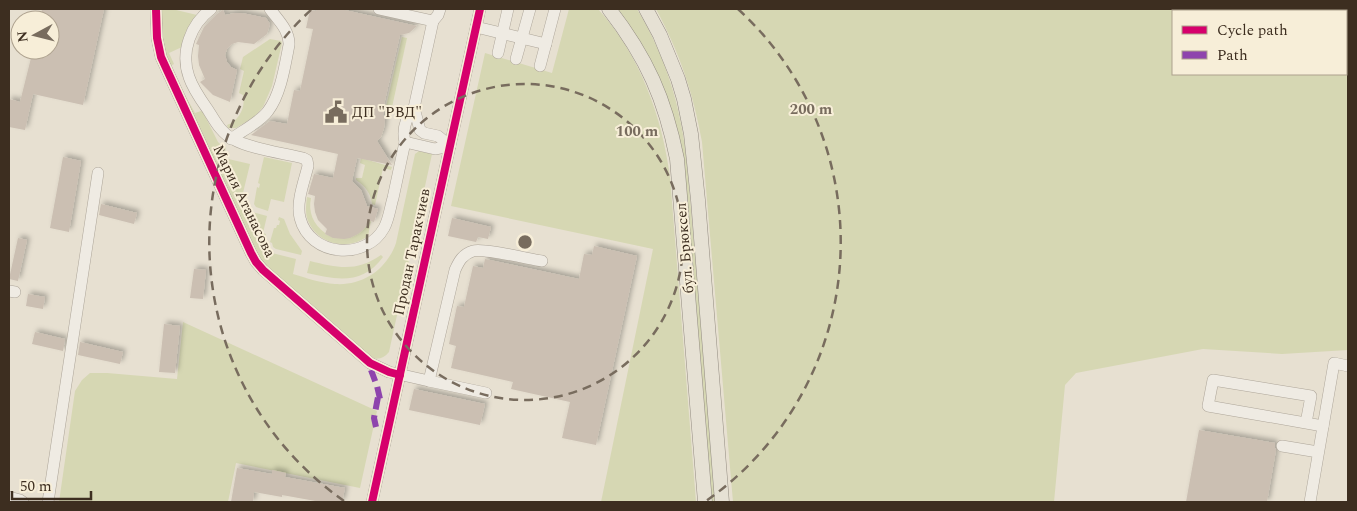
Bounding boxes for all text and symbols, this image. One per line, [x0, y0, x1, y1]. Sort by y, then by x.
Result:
north arrow [10, 10, 60, 60]
legend [1172, 10, 1347, 75]
text: Cycle path [1217, 19, 1288, 42]
text: N [11, 30, 34, 43]
text: Path [1217, 44, 1248, 67]
text: 200 m [790, 98, 833, 121]
public building icon: ДП "РВД" [323, 99, 349, 125]
place label: ДП "РВД" [352, 101, 422, 124]
text: 100 m [616, 120, 659, 143]
street label: Мария Атанасова [207, 141, 282, 262]
street label: Продан Таракчиев [387, 186, 437, 318]
street label: бул. Брюксел [670, 202, 700, 294]
centre of rings [516, 233, 534, 251]
scale bar [12, 468, 91, 500]
text: 50 m [20, 475, 52, 498]

